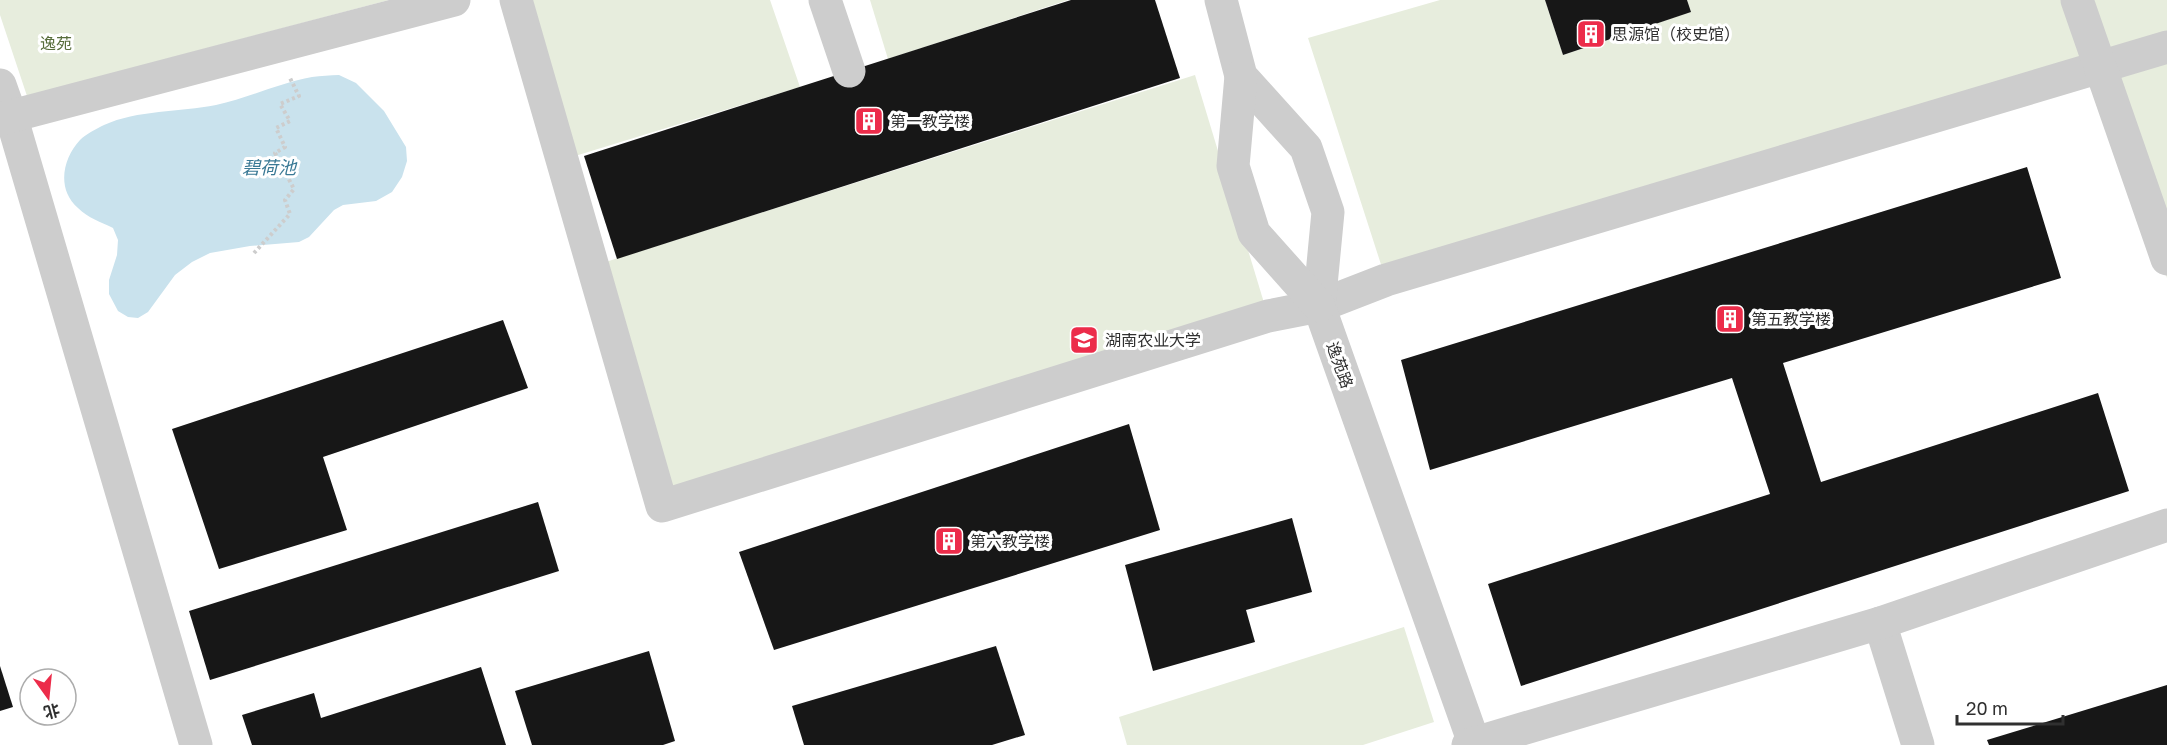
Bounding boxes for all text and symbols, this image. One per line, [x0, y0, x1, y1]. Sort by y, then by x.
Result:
building icon: 思源馆（校史馆） [1575, 18, 1607, 50]
place label: 思源馆（校史馆） [1612, 24, 1740, 44]
park label: 逸苑 [40, 33, 72, 53]
building icon: 第一教学楼 [853, 105, 885, 137]
place label: 第一教学楼 [890, 111, 970, 131]
water label: 碧荷池 [242, 156, 298, 178]
building icon: 第五教学楼 [1714, 303, 1746, 335]
place label: 第五教学楼 [1751, 309, 1831, 329]
school or university icon: 湖南农业大学 [1068, 324, 1100, 356]
place label: 湖南农业大学 [1105, 330, 1201, 350]
street label: 逸苑路 [1322, 339, 1358, 391]
building icon: 第六教学楼 [933, 525, 965, 557]
place label: 第六教学楼 [970, 531, 1050, 551]
north arrow [18, 667, 78, 727]
scale bar [1957, 688, 2064, 726]
text: 20 m [1966, 697, 2008, 719]
text: 北 [42, 700, 62, 723]

